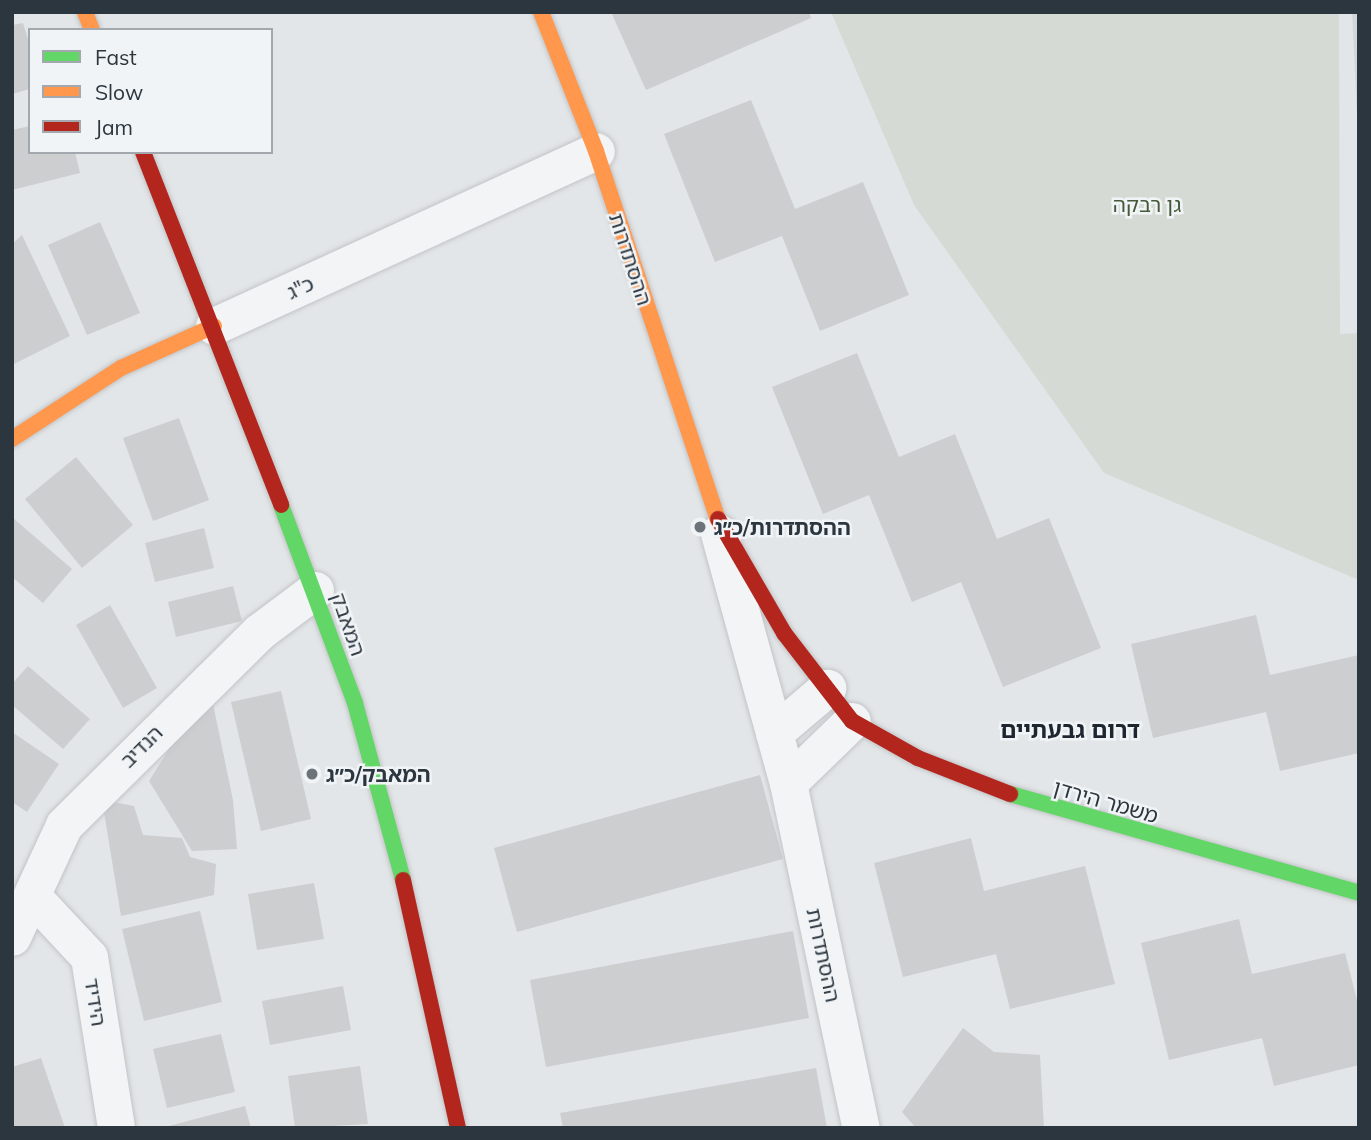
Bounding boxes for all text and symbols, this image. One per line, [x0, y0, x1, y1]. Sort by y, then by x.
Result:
legend [28, 28, 273, 154]
text: Fast [95, 44, 137, 70]
text: Slow [95, 79, 143, 105]
text: Jam [95, 114, 133, 140]
park label: גן רבקה [1113, 191, 1181, 217]
street label: ההסתדרות [604, 210, 658, 308]
street label: כ"ג [282, 270, 318, 304]
place label: ההסתדרות/כ״ג [714, 514, 851, 540]
marker: ההסתדרות/כ״ג [692, 519, 708, 535]
street label: המאבק [326, 589, 372, 659]
district label: דרום גבעתיים [1000, 716, 1140, 744]
street label: הנדיב [115, 720, 167, 772]
place label: המאבק/כ״ג [326, 761, 431, 787]
marker: המאבק/כ״ג [304, 766, 320, 782]
street label: משמר הירדן [1051, 774, 1161, 828]
street label: ההסתדרות [802, 906, 846, 1004]
street label: הידיד [80, 976, 112, 1028]

